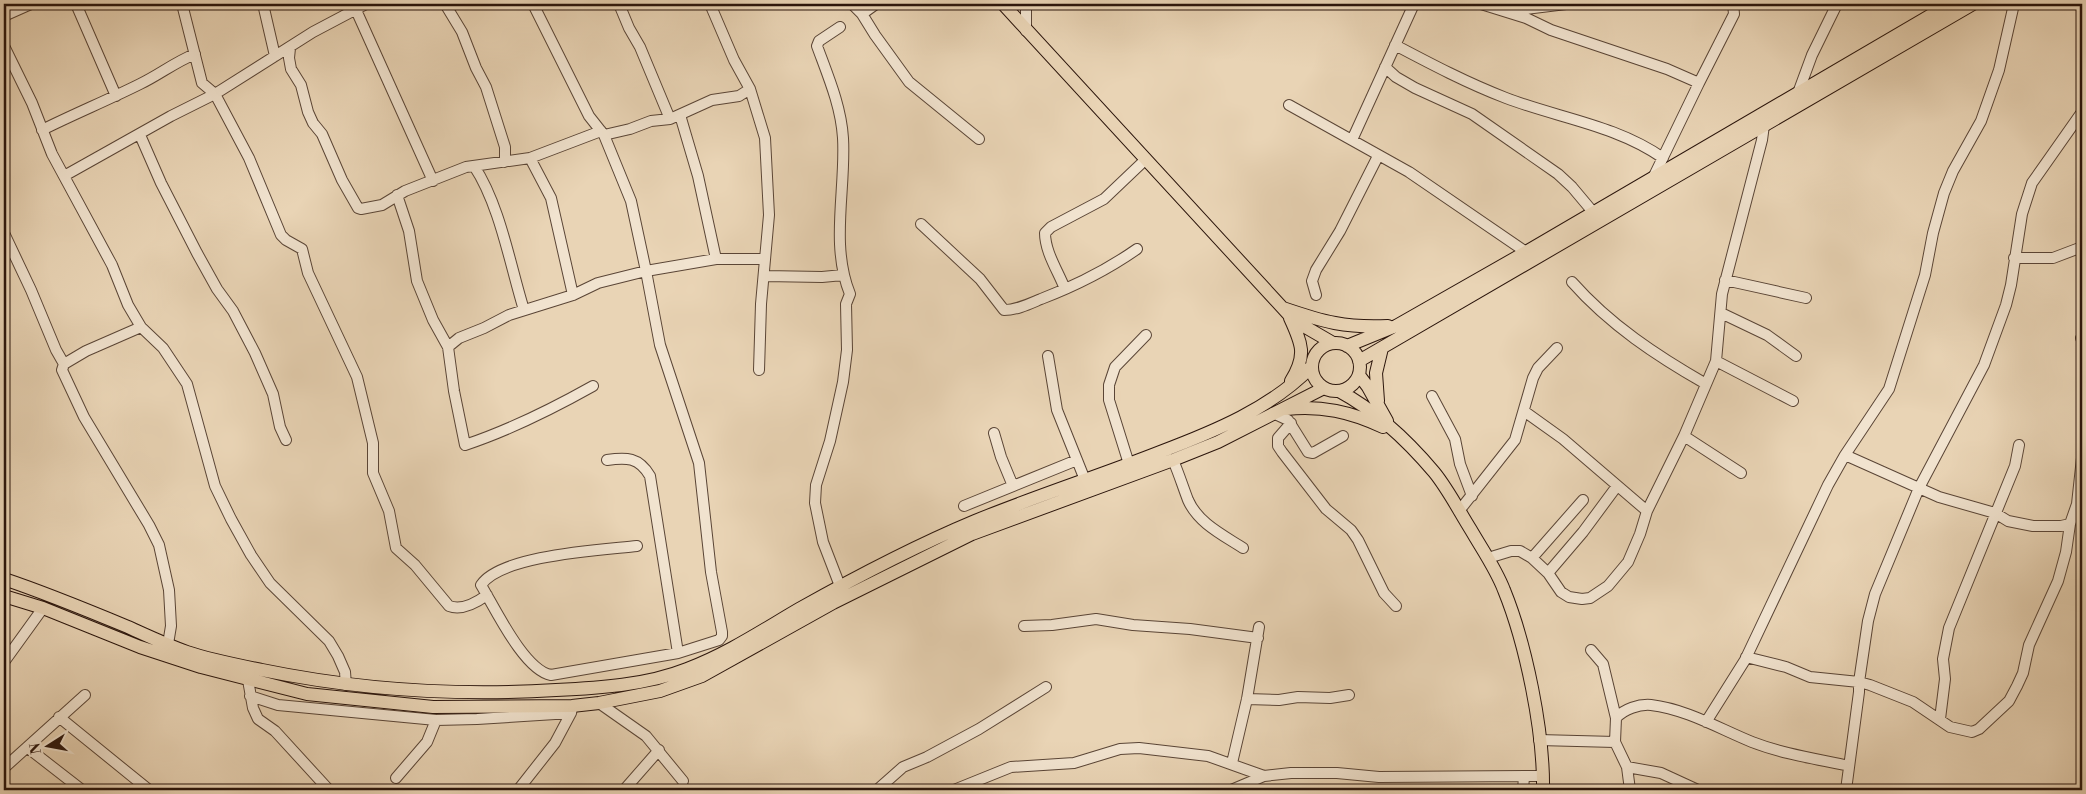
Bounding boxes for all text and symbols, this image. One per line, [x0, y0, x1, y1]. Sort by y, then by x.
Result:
north arrow [22, 722, 72, 772]
text: N [26, 741, 46, 755]

